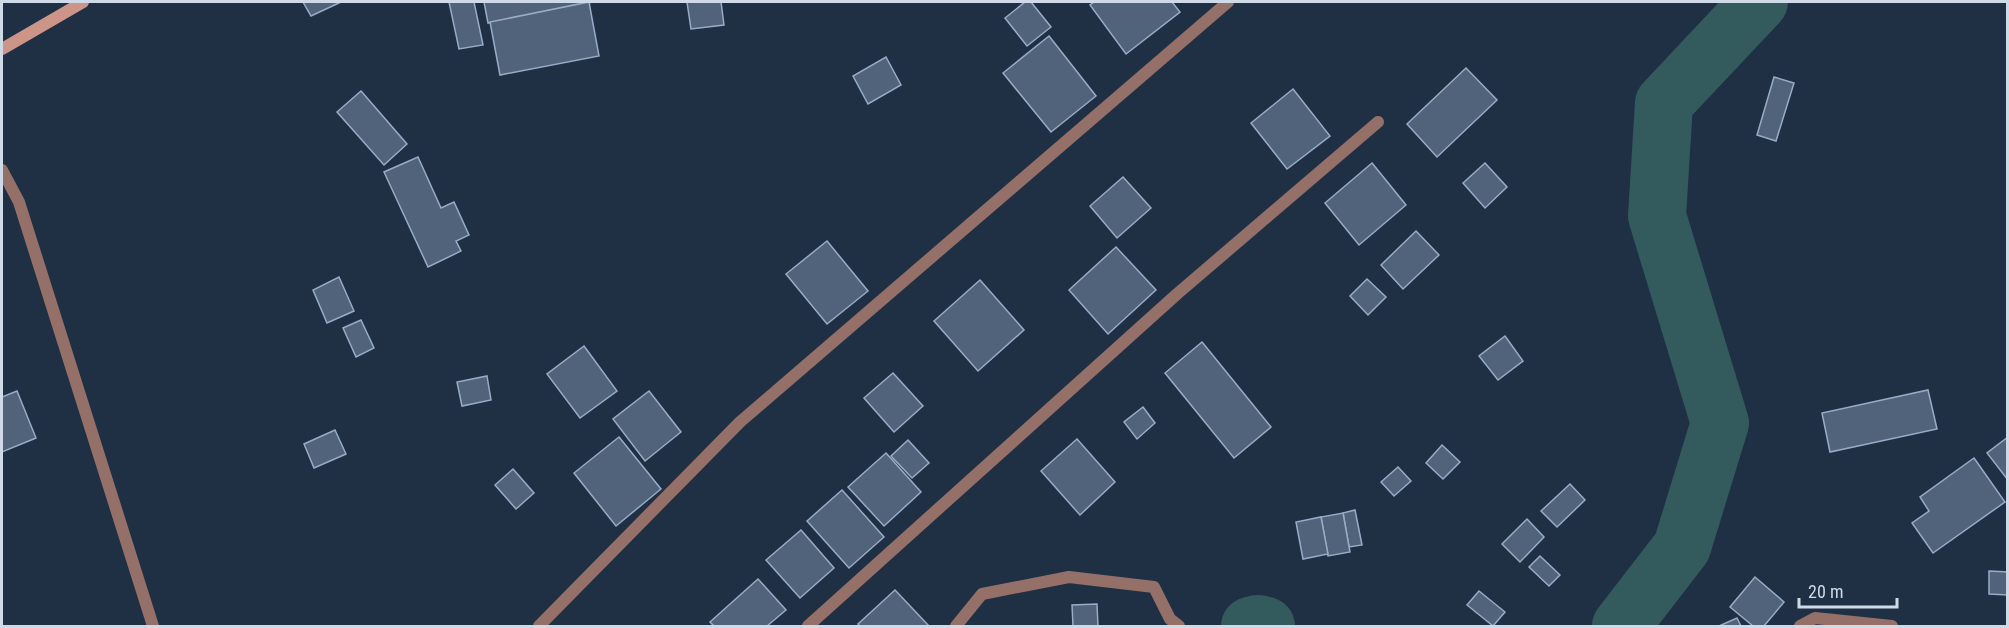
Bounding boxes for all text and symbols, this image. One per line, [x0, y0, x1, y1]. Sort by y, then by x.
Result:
scale bar [1799, 571, 1896, 609]
text: 20 m [1808, 581, 1843, 602]

